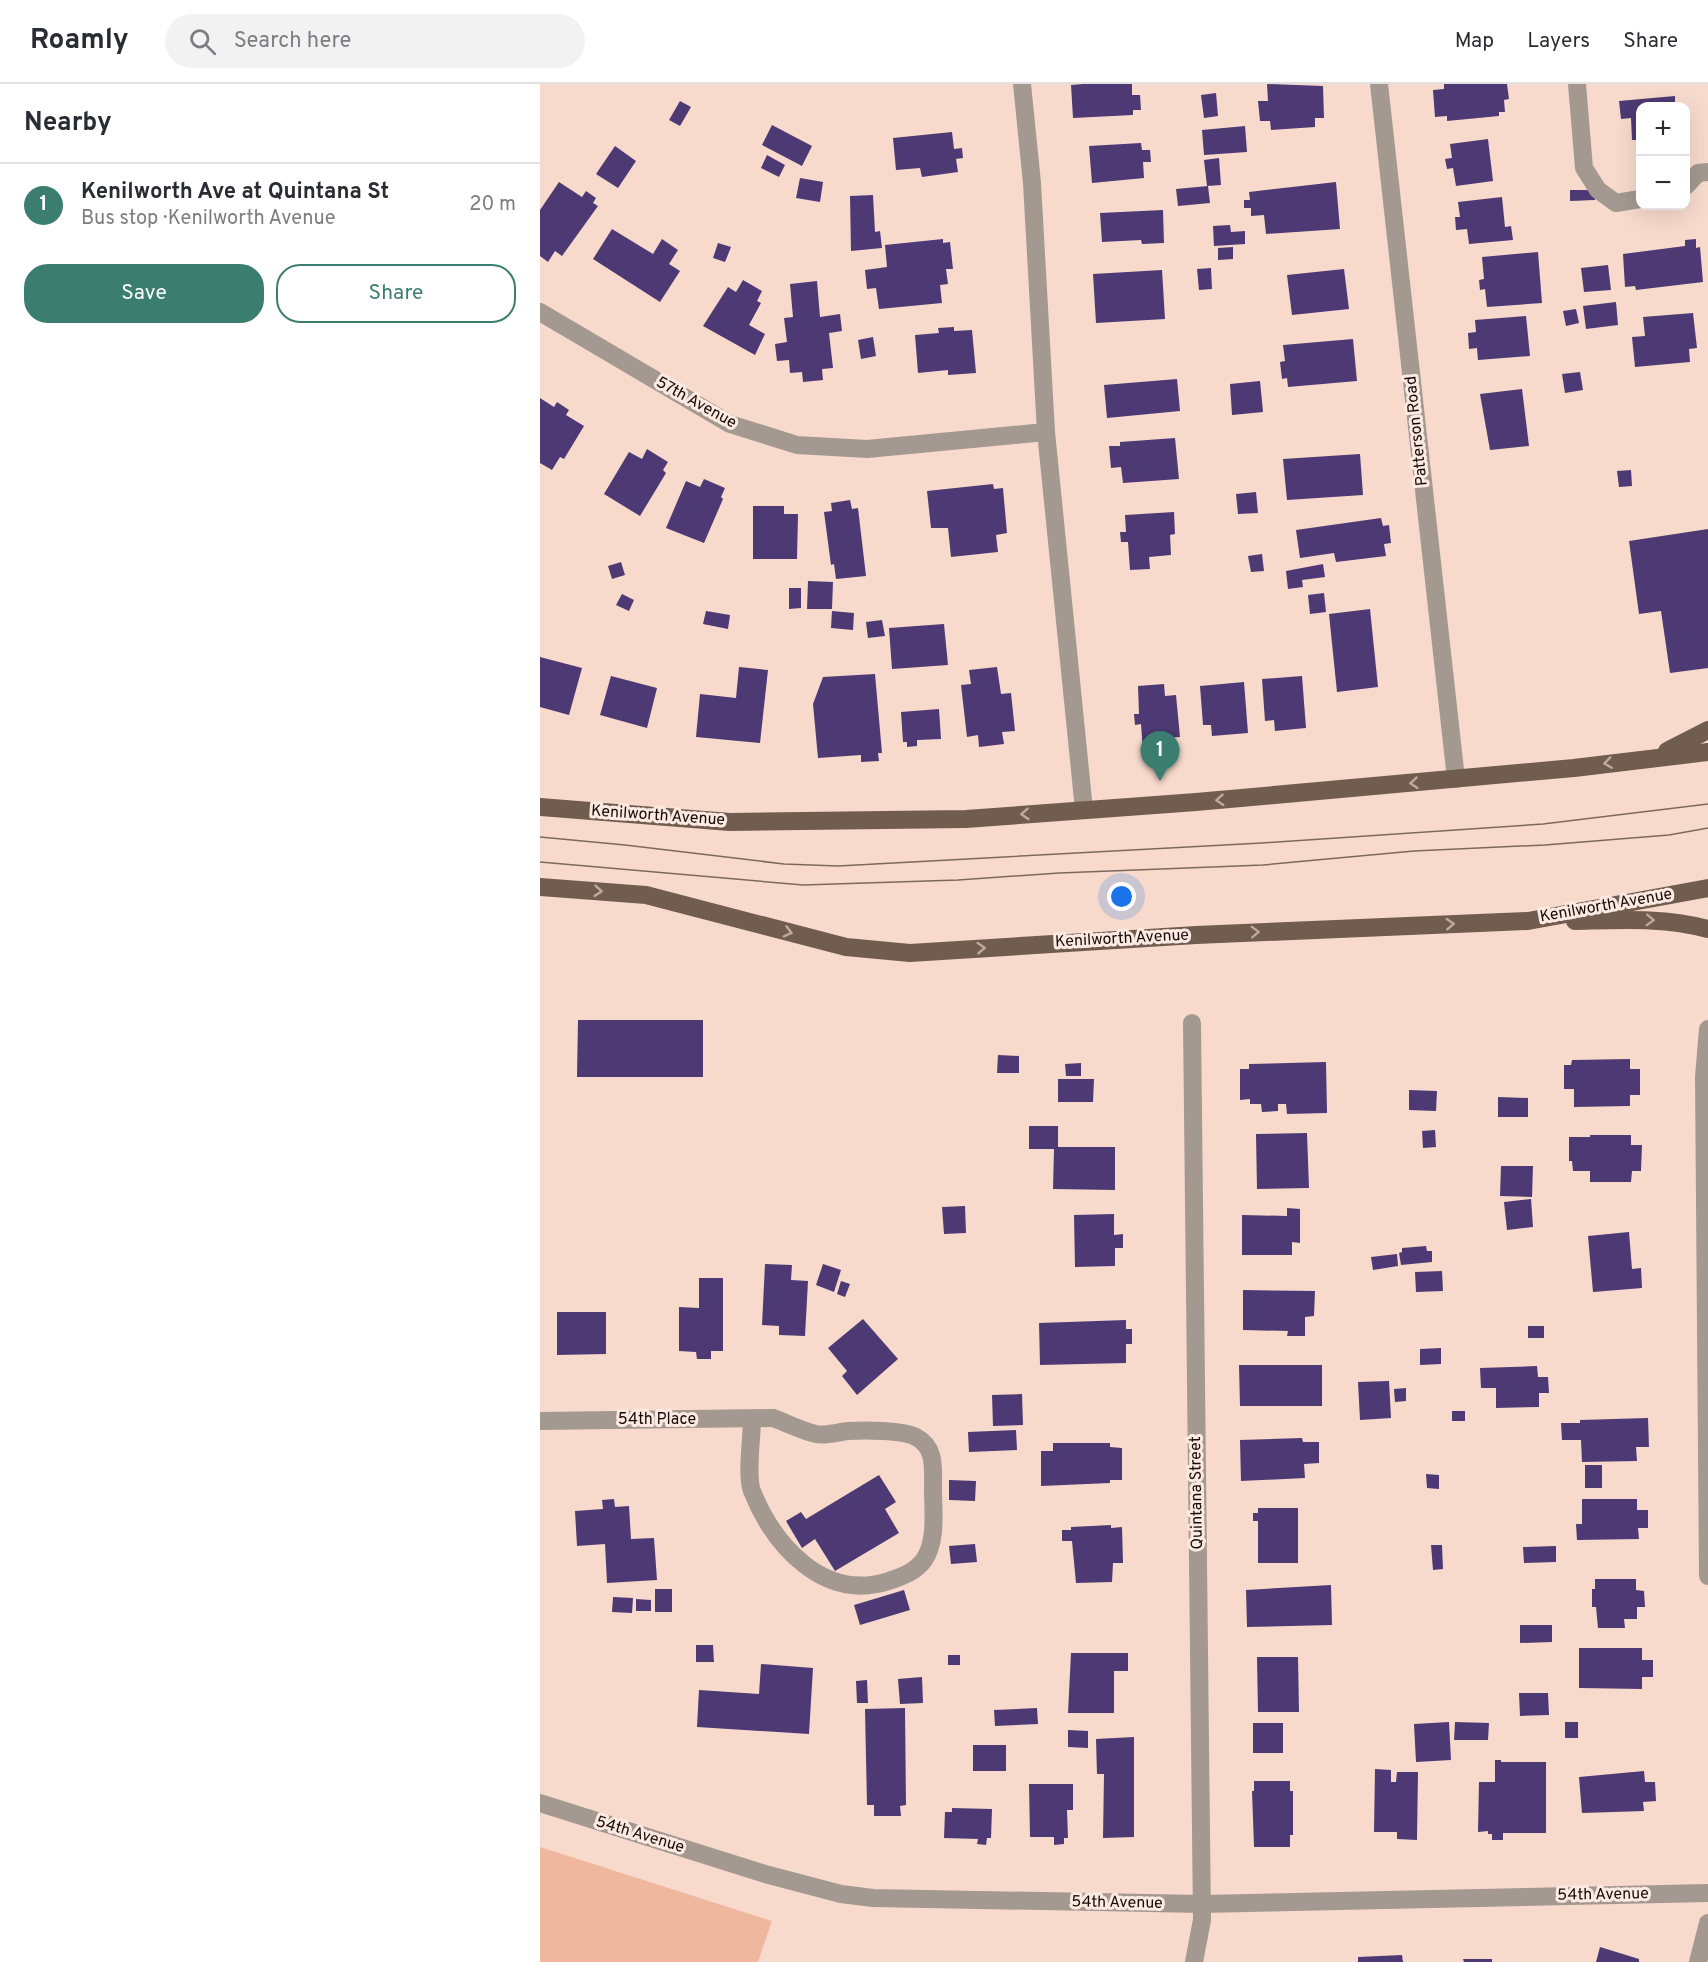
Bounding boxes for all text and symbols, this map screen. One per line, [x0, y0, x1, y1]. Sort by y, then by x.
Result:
search box [165, 14, 585, 68]
text: Roamly [30, 23, 129, 59]
icon: search [186, 25, 219, 58]
text: Search here [234, 28, 351, 55]
text: Map [1455, 28, 1494, 55]
text: Layers [1527, 28, 1590, 55]
text: Share [1623, 28, 1678, 55]
map controls [1636, 102, 1690, 210]
button: + [1636, 102, 1690, 156]
text: Nearby [24, 107, 112, 140]
button: − [1636, 156, 1690, 210]
text: Kenilworth Ave at Quintana St [81, 179, 389, 206]
text: 1 [40, 192, 48, 218]
text: 20 m [469, 192, 516, 218]
text: Bus stop · Kenilworth Avenue [81, 206, 335, 232]
button: Save [24, 264, 264, 323]
button: Share [276, 264, 516, 323]
street label: 57th Avenue [652, 373, 740, 433]
street label: Patterson Road [1401, 375, 1433, 487]
pin: 1 [1140, 732, 1180, 781]
one-way arrow [1604, 756, 1613, 768]
one-way arrow [1410, 776, 1419, 789]
one-way arrow [1215, 793, 1224, 806]
street label: Kenilworth Avenue [590, 801, 726, 831]
one-way arrow [1021, 808, 1030, 821]
your location [1107, 882, 1136, 911]
one-way arrow [594, 884, 603, 897]
street label: Kenilworth Avenue [1538, 885, 1674, 927]
one-way arrow [1645, 914, 1654, 927]
one-way arrow [1445, 918, 1454, 931]
one-way arrow [783, 925, 793, 937]
street label: Kenilworth Avenue [1054, 926, 1190, 952]
one-way arrow [1250, 926, 1259, 939]
one-way arrow [977, 942, 986, 955]
street label: 54th Place [618, 1410, 696, 1430]
street label: Quintana Street [1186, 1436, 1208, 1550]
street label: 54th Avenue [593, 1812, 687, 1858]
street label: 54th Avenue [1557, 1884, 1649, 1906]
street label: 54th Avenue [1071, 1892, 1163, 1914]

